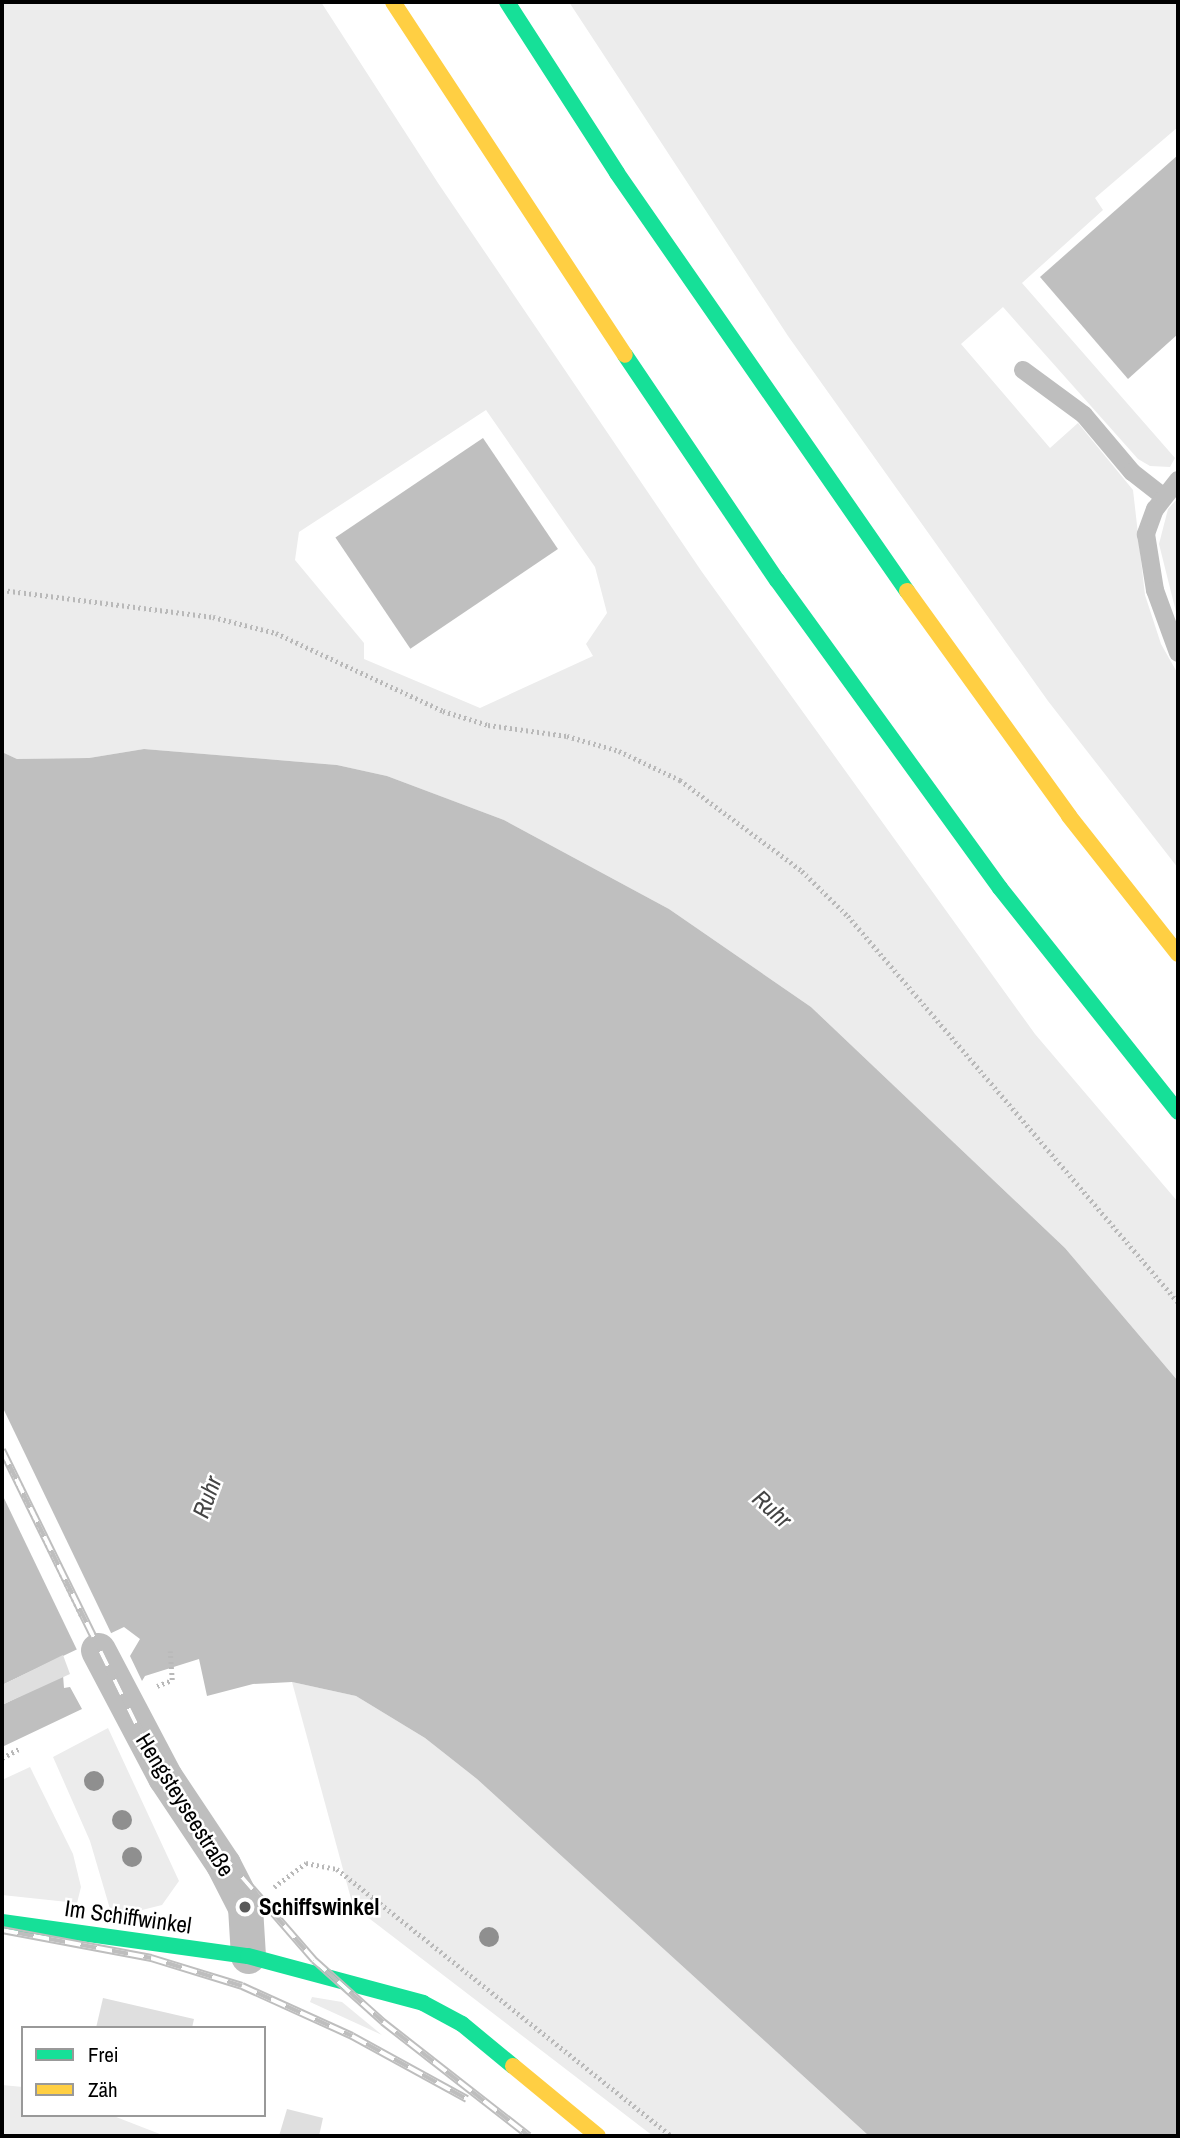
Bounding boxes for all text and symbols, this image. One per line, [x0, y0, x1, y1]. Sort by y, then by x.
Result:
water label: Ruhr [186, 1472, 228, 1522]
water label: Ruhr [747, 1484, 797, 1534]
street label: Hengsteyseestraße [130, 1728, 240, 1882]
place label: Schiffswinkel [259, 1893, 380, 1921]
street label: Im Schiffwinkel [63, 1894, 193, 1940]
marker: Schiffswinkel [237, 1899, 253, 1915]
legend [21, 2026, 266, 2117]
text: Frei [88, 2040, 119, 2069]
text: Zäh [88, 2075, 118, 2104]

